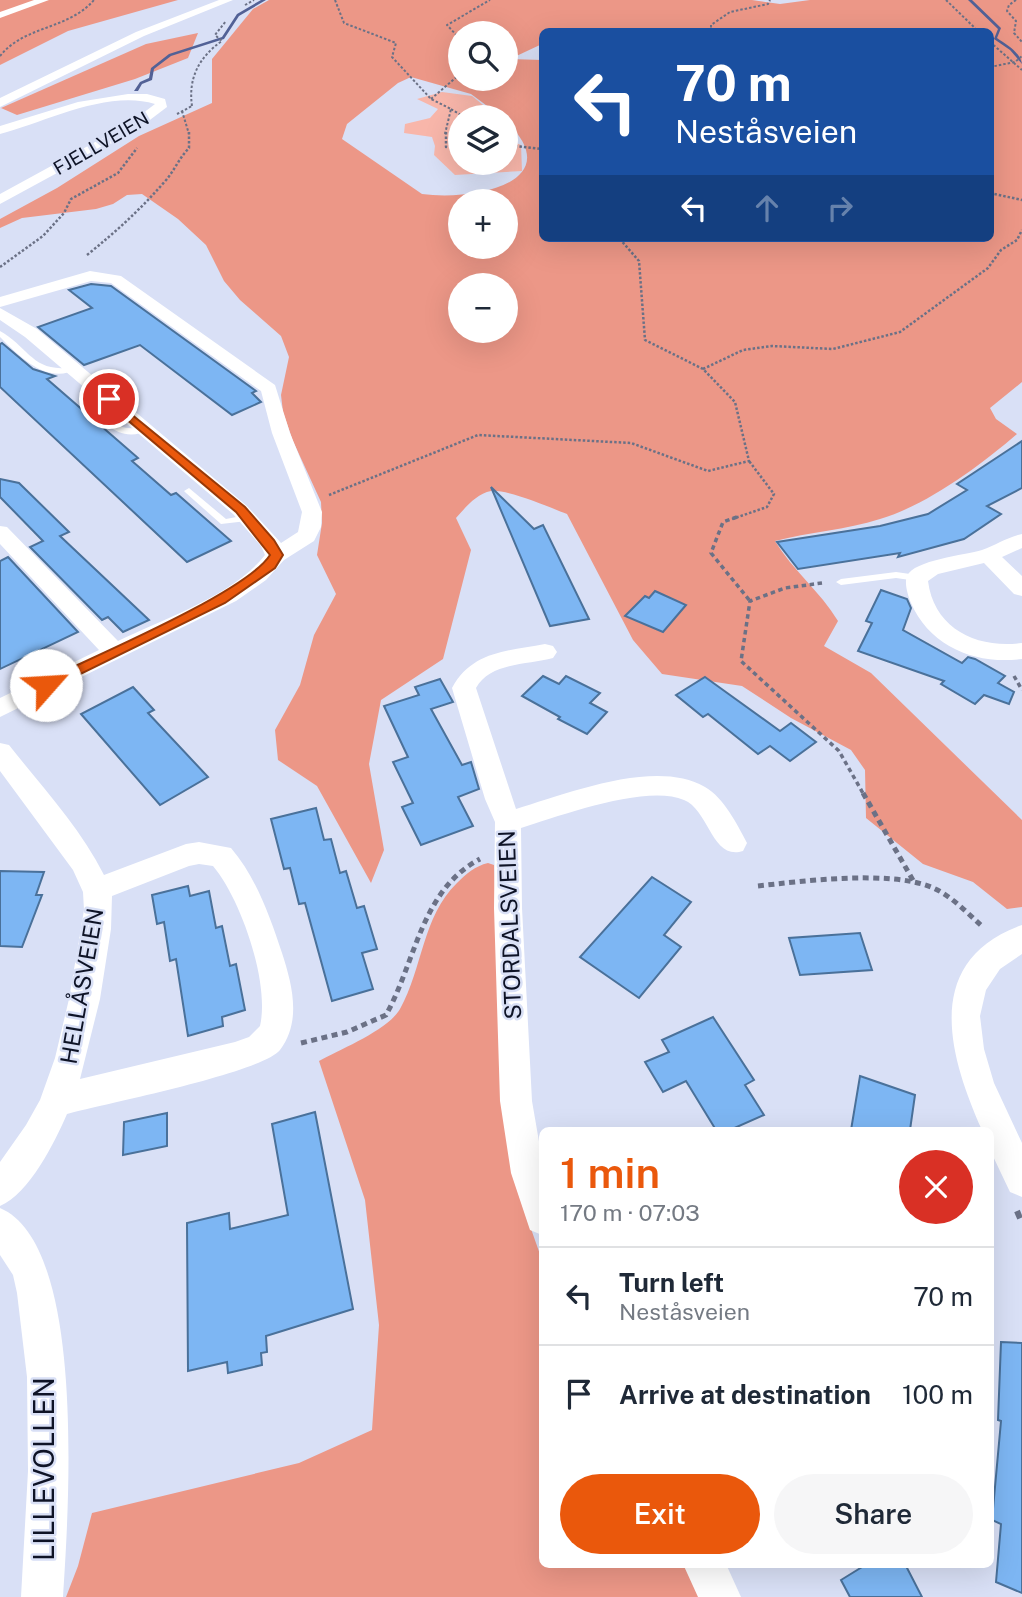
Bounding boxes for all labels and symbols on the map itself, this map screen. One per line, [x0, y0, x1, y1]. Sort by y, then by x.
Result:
street label: FJELLVEIEN [49, 107, 153, 179]
pin [79, 369, 139, 429]
position arrow [9, 648, 83, 722]
street label: STORDALSVEIEN [493, 830, 526, 1020]
street label: HELLÅSVEIEN [54, 906, 109, 1066]
street label: LILLEVOLLEN [27, 1377, 60, 1561]

